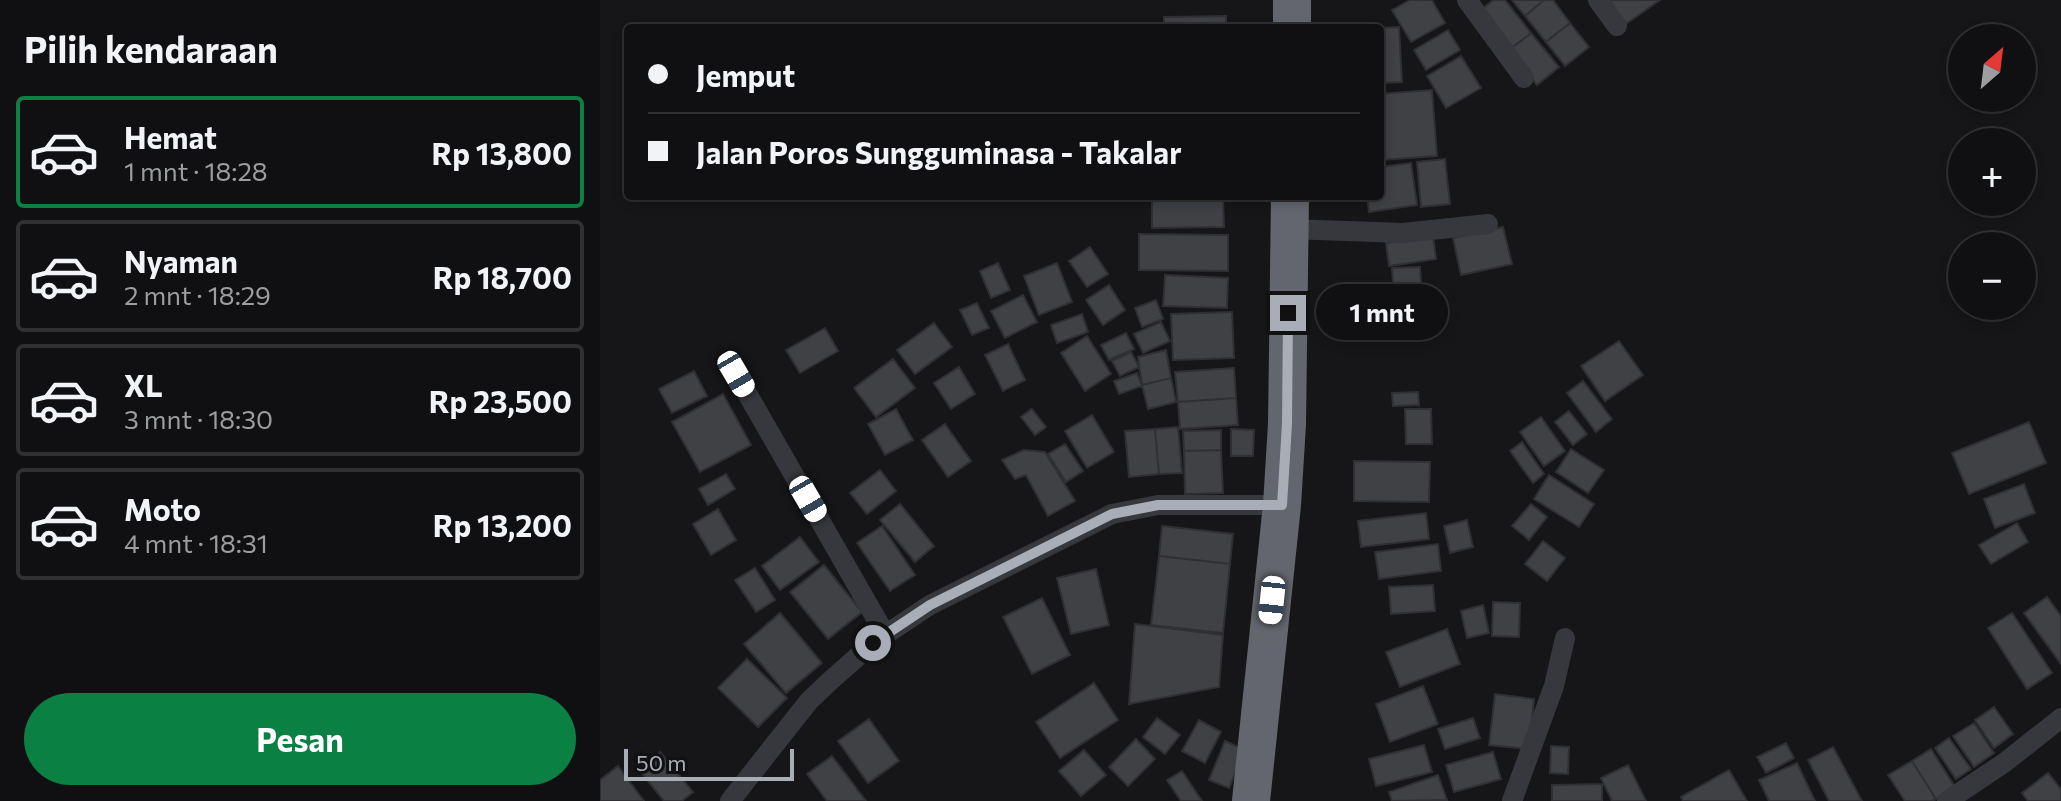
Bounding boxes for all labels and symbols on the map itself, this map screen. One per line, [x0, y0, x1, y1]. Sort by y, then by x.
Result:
north arrow [1948, 24, 2036, 112]
callout: 1 mnt [1316, 285, 1448, 341]
route end [1270, 295, 1306, 331]
car [714, 347, 758, 401]
car [786, 472, 830, 526]
car [1258, 575, 1286, 625]
route start [855, 625, 891, 661]
scale bar [624, 745, 794, 781]

